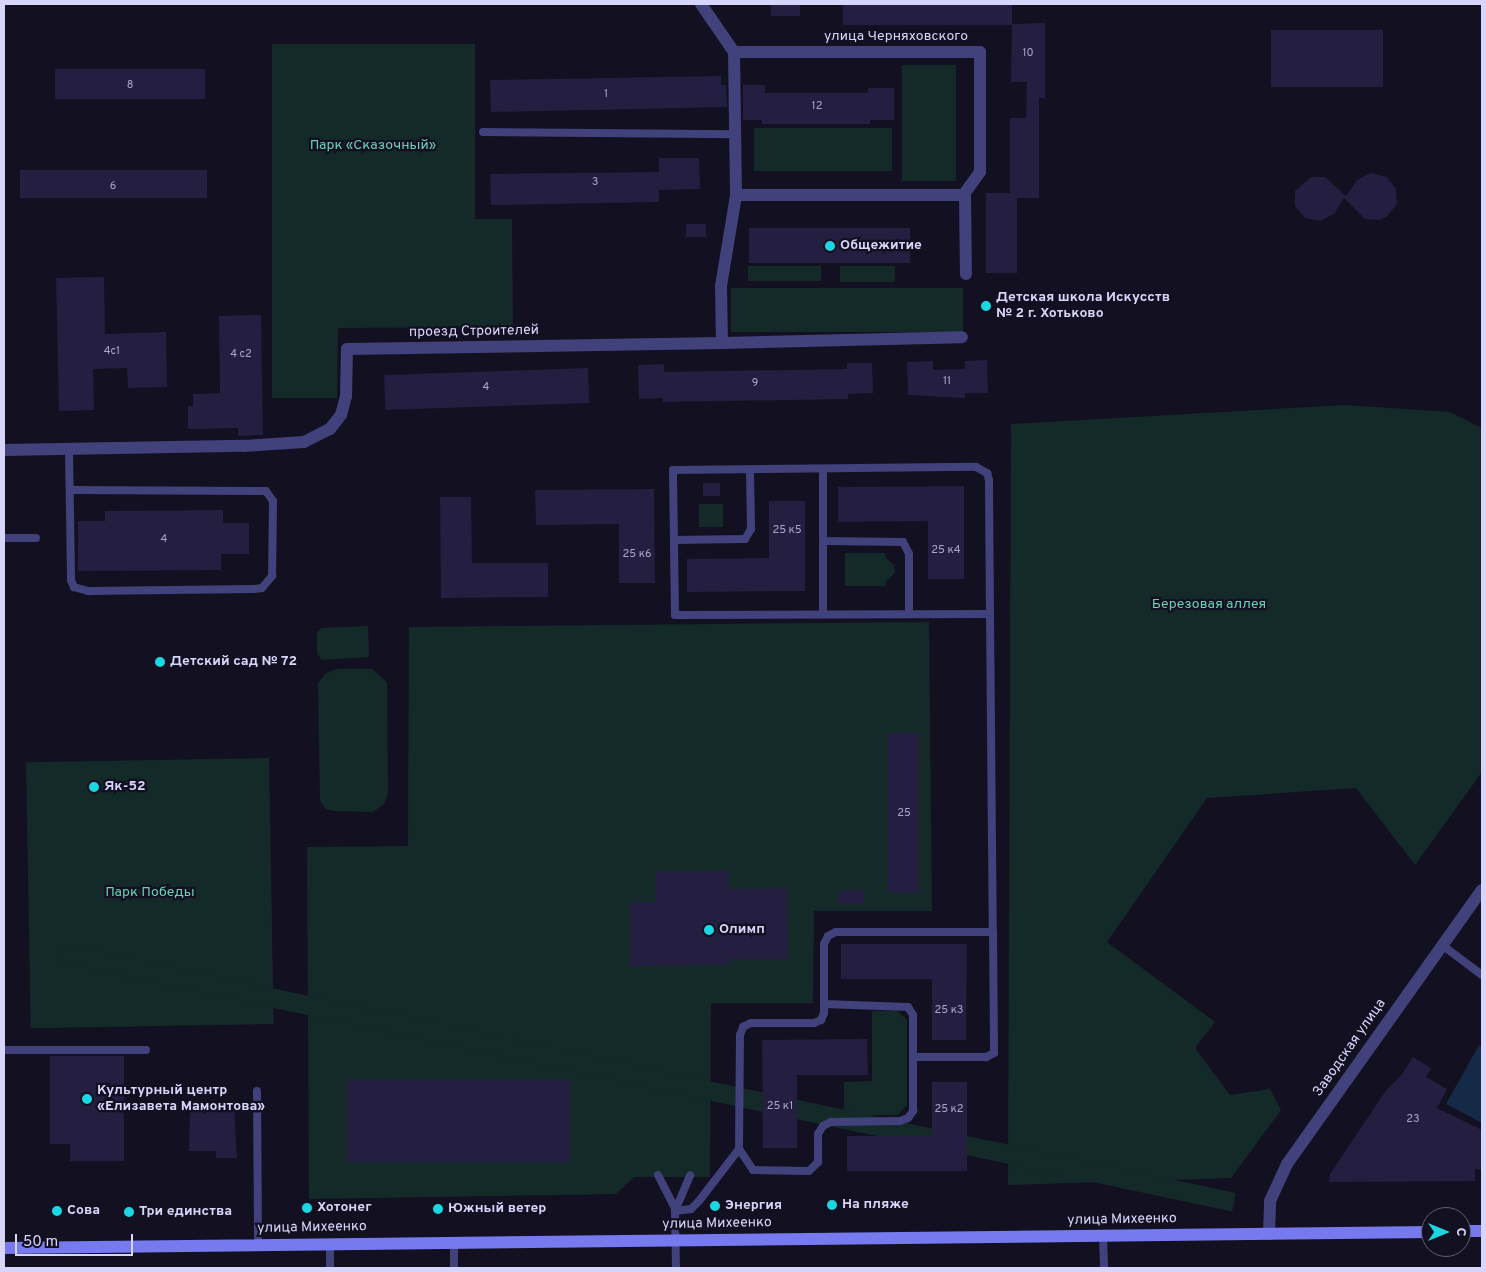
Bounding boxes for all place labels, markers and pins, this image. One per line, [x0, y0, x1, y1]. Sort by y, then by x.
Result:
place label: Общежитие [840, 238, 922, 254]
marker: Общежитие [824, 240, 836, 252]
place label: Детская школа Искусств № 2 г. Хотьково [996, 290, 1170, 322]
marker: Детская школа Искусств № 2 г. Хотьково [980, 300, 992, 312]
place label: Детский сад № 72 [170, 654, 297, 670]
marker: Детский сад № 72 [154, 656, 166, 668]
place label: Як-52 [104, 779, 146, 795]
marker: Як-52 [88, 781, 100, 793]
place label: Олимп [719, 922, 765, 938]
marker: Олимп [703, 924, 715, 936]
place label: Культурный центр «Елизавета Мамонтова» [97, 1083, 265, 1116]
marker: Культурный центр «Елизавета Мамонтова» [81, 1093, 93, 1105]
place label: На пляже [842, 1197, 909, 1213]
place label: Энергия [725, 1198, 782, 1214]
marker: На пляже [826, 1199, 838, 1211]
place label: Хотонег [317, 1200, 372, 1216]
marker: Энергия [709, 1200, 721, 1212]
place label: Южный ветер [448, 1201, 546, 1217]
marker: Хотонег [301, 1202, 313, 1214]
place label: Сова [67, 1203, 100, 1219]
marker: Южный ветер [432, 1203, 444, 1215]
place label: Три единства [139, 1204, 232, 1220]
marker: Сова [51, 1205, 63, 1217]
marker: Три единства [123, 1206, 135, 1218]

